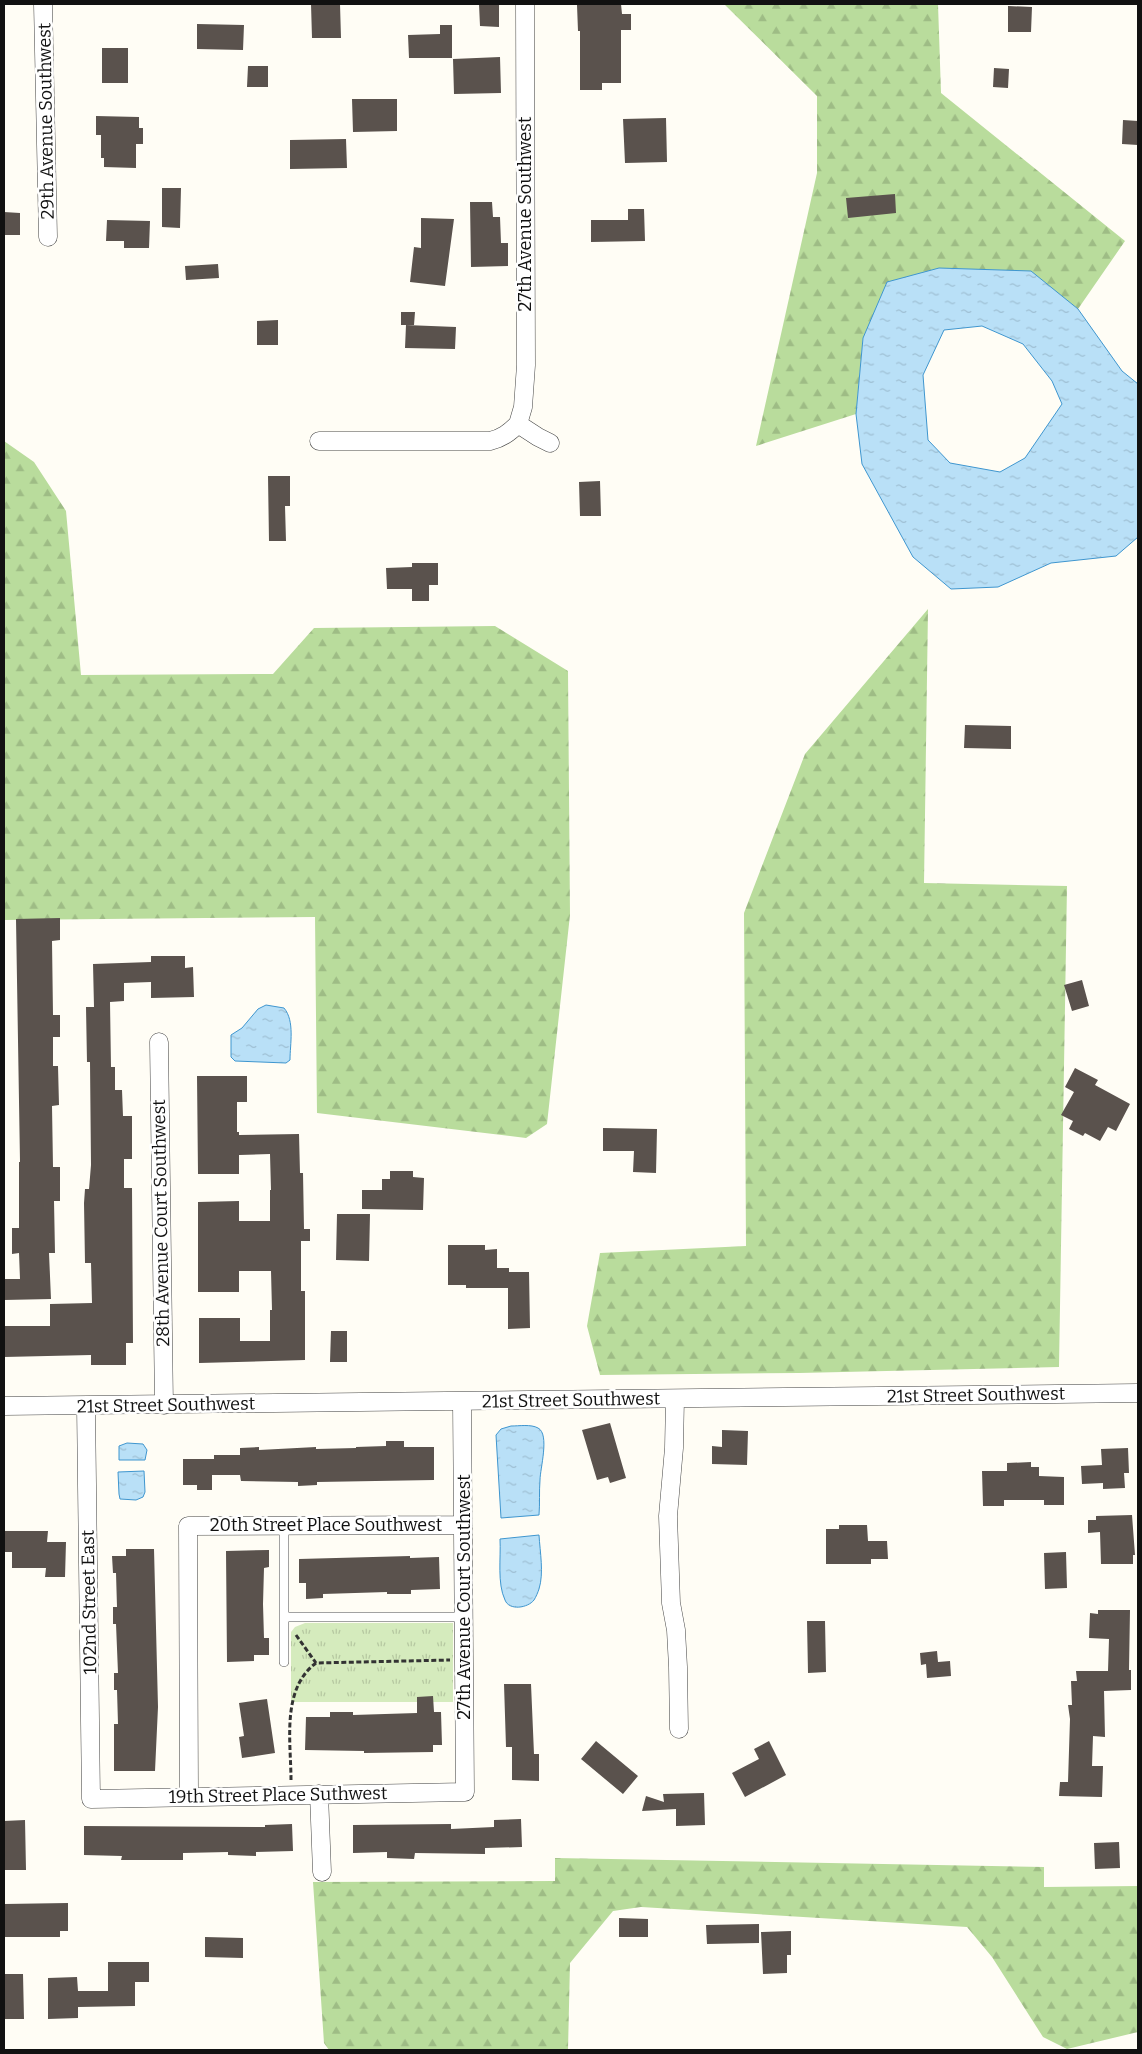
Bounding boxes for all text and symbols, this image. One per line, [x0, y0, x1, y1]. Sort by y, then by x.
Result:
street label: 29th Avenue Southwest [33, 22, 59, 219]
street label: 27th Avenue Southwest [514, 116, 536, 311]
street label: 28th Avenue Court Southwest [148, 1099, 174, 1347]
street label: 21st Street Southwest [887, 1382, 1066, 1408]
street label: 21st Street Southwest [482, 1387, 661, 1413]
street label: 21st Street Southwest [77, 1392, 256, 1418]
street label: 27th Avenue Court Southwest [453, 1474, 475, 1720]
street label: 20th Street Place Southwest [210, 1514, 443, 1536]
street label: 102nd Street East [77, 1529, 101, 1674]
street label: 19th Street Place Suthwest [168, 1782, 388, 1808]

